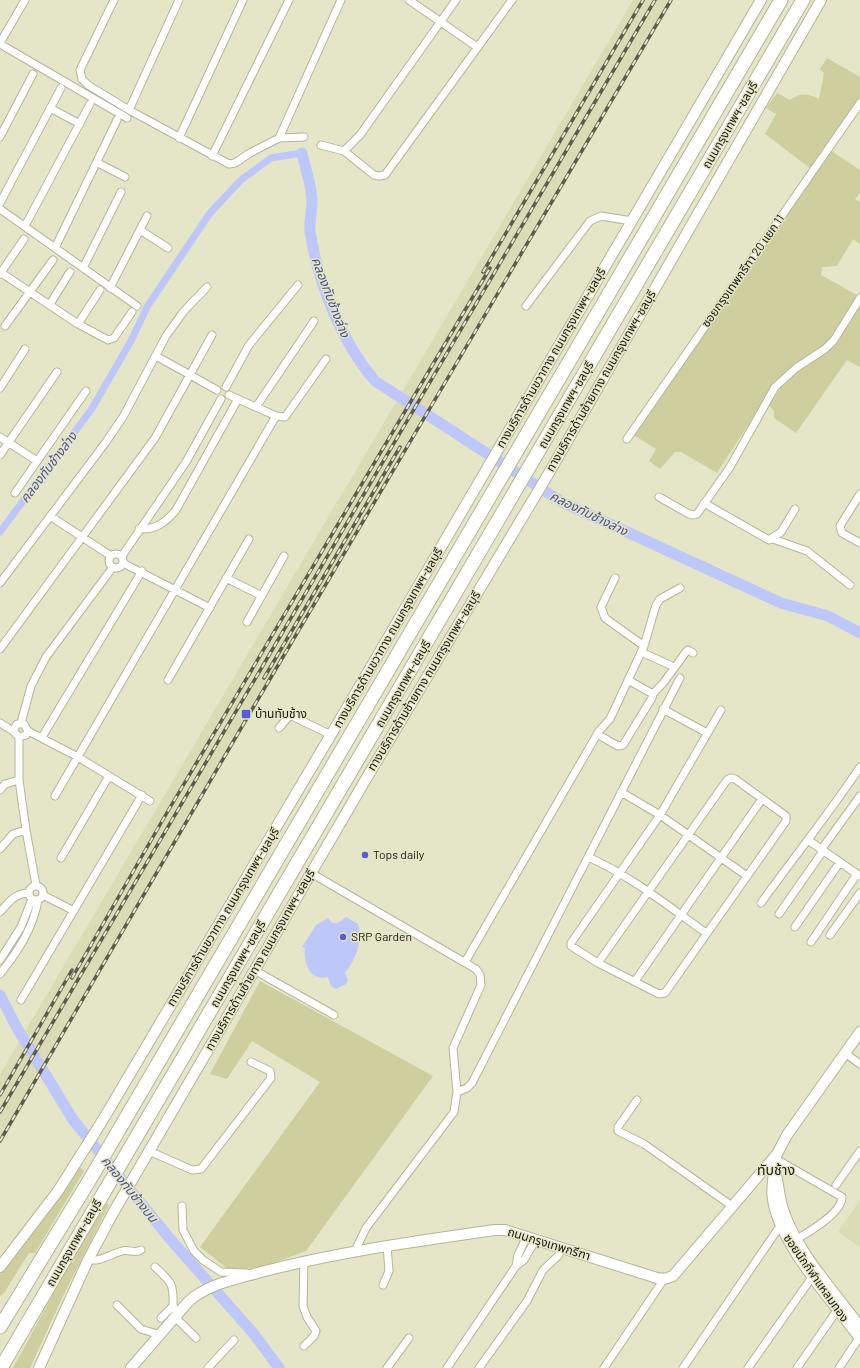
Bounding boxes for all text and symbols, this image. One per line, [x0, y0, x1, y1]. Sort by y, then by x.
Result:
street label: ถนนกรุงเทพฯ-ชลบุรี [699, 78, 761, 171]
street label: ซอยกรุงเทพกรีฑา 20 แยก 11 [698, 211, 787, 330]
water label: คลองทับช้างล่าง [308, 255, 354, 340]
street label: ทางบริการด้านขวาทาง ถนนกรุงเทพฯ-ชลบุรี [493, 265, 609, 451]
street label: ทางบริการด้านซ้ายทาง ถนนกรุงเทพฯ-ชลบุรี [542, 287, 659, 474]
street label: ถนนกรุงเทพฯ-ชลบุรี [535, 359, 597, 451]
water label: คลองทับช้างล่าง [16, 428, 80, 506]
water label: คลองทับช้างล่าง [547, 487, 631, 539]
street label: ทางบริการด้านขวาทาง ถนนกรุงเทพฯ-ชลบุรี [330, 545, 446, 731]
street label: ทางบริการด้านซ้ายทาง ถนนกรุงเทพฯ-ชลบุรี [364, 588, 483, 773]
street label: ถนนกรุงเทพฯ-ชลบุรี [372, 638, 434, 730]
place label: บ้านทับช้าง [255, 706, 307, 720]
marker: บ้านทับช้าง [240, 708, 252, 720]
street label: ทางบริการด้านขวาทาง ถนนกรุงเทพฯ-ชลบุรี [164, 825, 282, 1009]
place label: Tops daily [373, 847, 425, 861]
marker: Tops daily [360, 850, 370, 860]
street label: ทางบริการด้านซ้ายทาง ถนนกรุงเทพฯ-ชลบุรี [201, 866, 318, 1053]
street label: ถนนกรุงเทพฯ-ชลบุรี [207, 918, 269, 1010]
place label: SRP Garden [351, 929, 412, 943]
marker: SRP Garden [338, 932, 348, 942]
water label: คลองทับช้างบน [98, 1153, 162, 1226]
district label: ทับช้าง [757, 1161, 795, 1178]
street label: ถนนกรุงเทพฯ-ชลบุรี [43, 1196, 105, 1289]
street label: ถนนกรุงเทพกรีฑา [506, 1224, 592, 1263]
street label: ซอยนักกีฬาแหลมทอง [781, 1231, 852, 1324]

